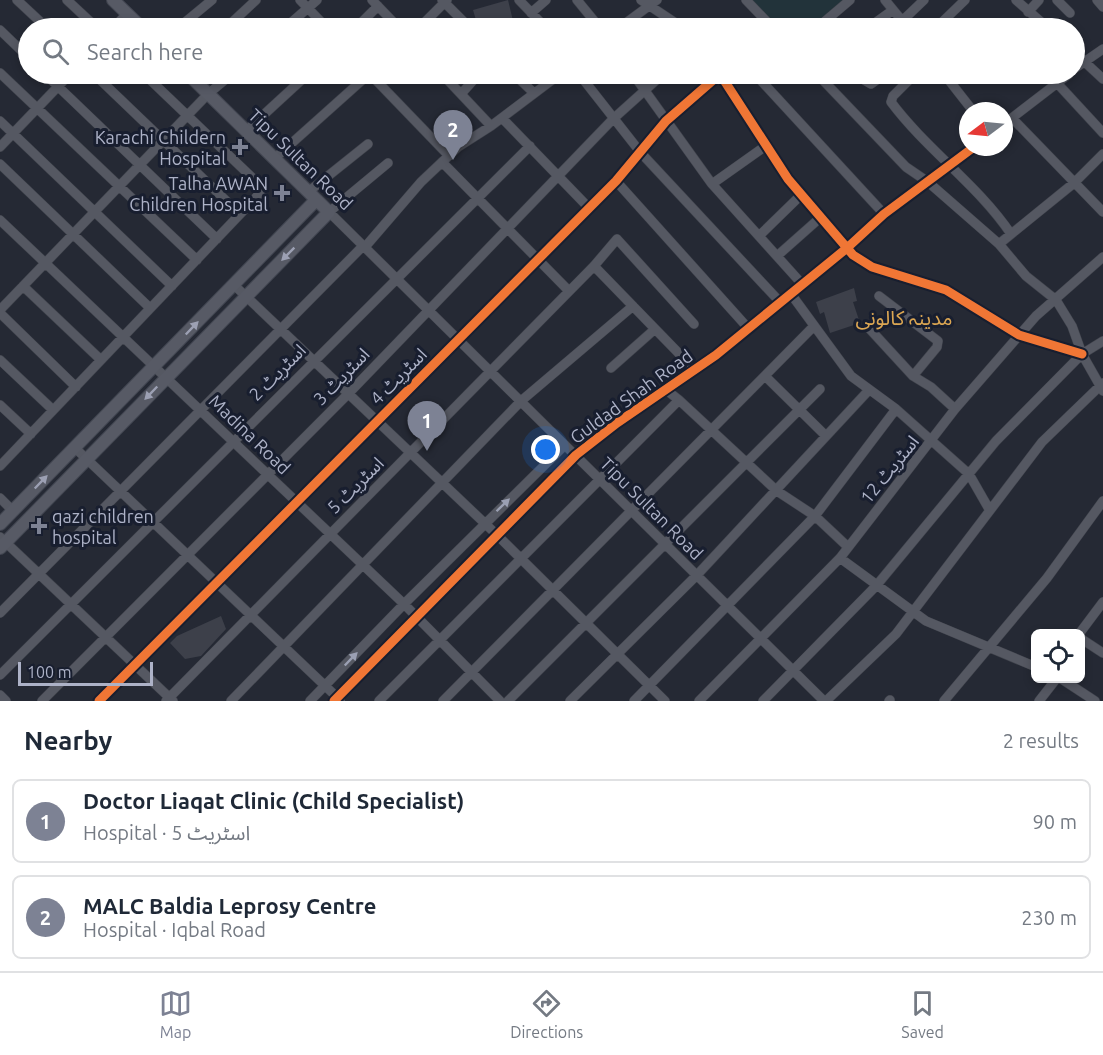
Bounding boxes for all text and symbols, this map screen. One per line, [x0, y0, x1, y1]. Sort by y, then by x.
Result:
search box [18, 18, 1085, 84]
icon: search [39, 35, 72, 68]
text: Search here [87, 39, 203, 64]
north arrow [959, 102, 1013, 156]
street label: Tipu Sultan Road [245, 104, 357, 214]
pin: 2 [434, 110, 472, 160]
place label: Karachi Childern Hospital [95, 127, 226, 168]
marker: Karachi Childern Hospital [231, 138, 249, 156]
place label: Talha AWAN Children Hospital [129, 173, 268, 214]
marker: Talha AWAN Children Hospital [273, 184, 291, 202]
one-way arrow [281, 246, 295, 260]
district label: مدینہ کالونی [856, 306, 952, 330]
one-way arrow [185, 320, 199, 335]
street label: اسٹریٹ 2 [245, 340, 311, 406]
street label: اسٹریٹ 3 [309, 343, 374, 410]
street label: اسٹریٹ 4 [366, 344, 432, 410]
street label: Guldad Shah Road [566, 345, 696, 447]
one-way arrow [144, 385, 158, 399]
street label: Madina Road [205, 390, 295, 478]
pin: 1 [408, 402, 446, 451]
street label: اسٹریٹ 12 [856, 431, 924, 508]
your location [531, 435, 560, 464]
street label: اسٹریٹ 5 [323, 453, 389, 519]
street label: Tipu Sultan Road [597, 453, 707, 563]
one-way arrow [33, 476, 47, 490]
one-way arrow [495, 498, 510, 512]
place label: qazi children hospital [52, 506, 154, 547]
marker: qazi children hospital [30, 517, 48, 535]
map controls [1031, 629, 1085, 683]
button: locate [1031, 629, 1085, 683]
one-way arrow [344, 651, 358, 666]
scale bar [18, 659, 153, 686]
text: 100 m [27, 663, 72, 681]
text: Nearby [24, 726, 112, 755]
text: 2 results [1003, 729, 1079, 752]
text: Doctor Liaqat Clinic (Child Specialist) [83, 788, 464, 813]
text: 1 [40, 810, 51, 833]
text: 90 m [1033, 810, 1077, 833]
text: Hospital · اسٹریٹ 5 [83, 821, 250, 844]
text: MALC Baldia Leprosy Centre [83, 893, 376, 918]
text: 2 [40, 906, 51, 929]
text: 230 m [1021, 906, 1077, 929]
text: Hospital · Iqbal Road [83, 918, 266, 941]
tab: Map [159, 987, 192, 1041]
tab: Directions [510, 987, 583, 1041]
tab: Saved [901, 987, 944, 1041]

